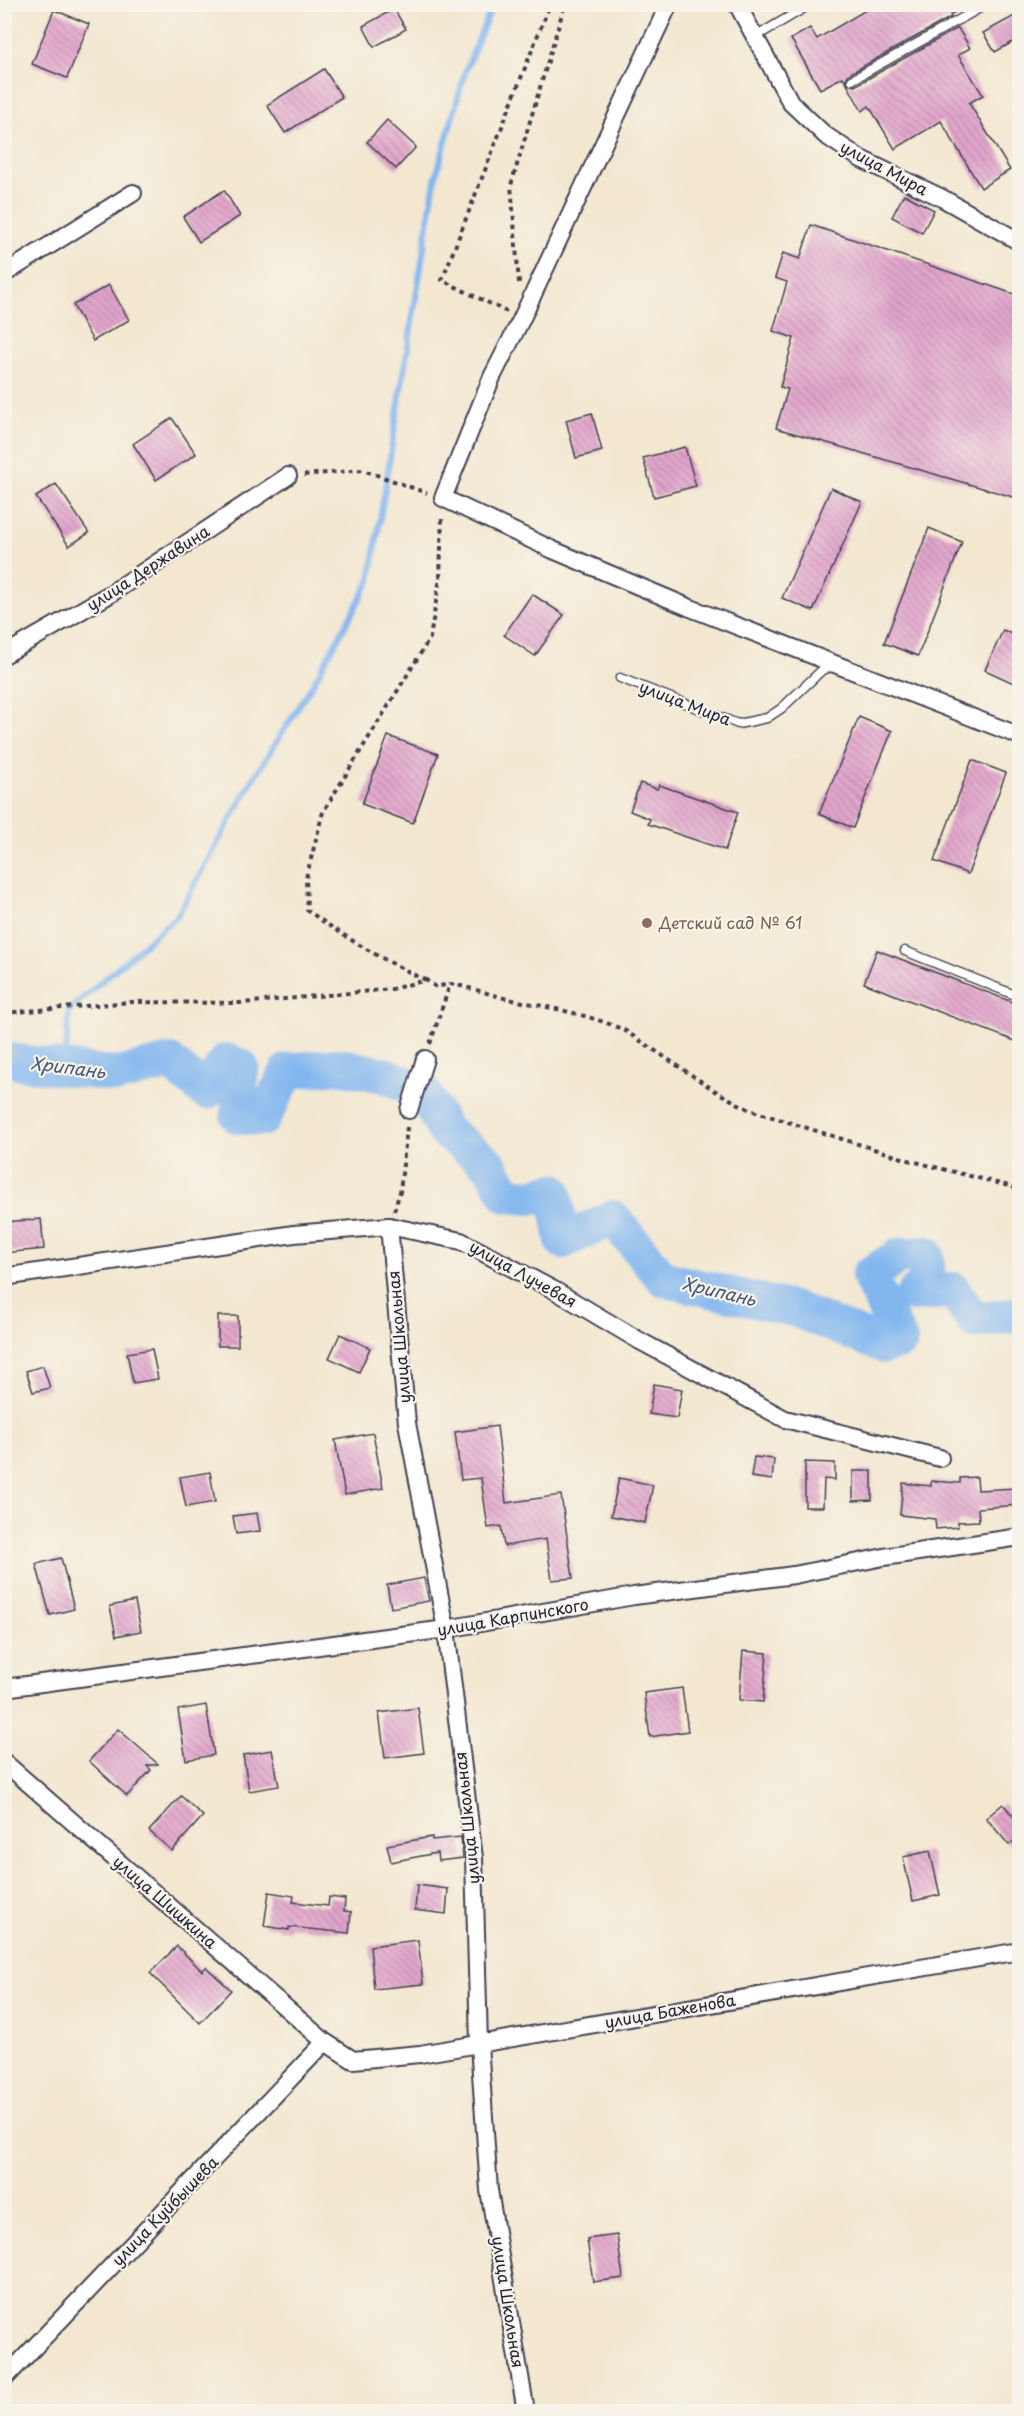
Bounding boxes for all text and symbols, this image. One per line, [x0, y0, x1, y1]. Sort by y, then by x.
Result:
street label: улица Мира [836, 134, 933, 200]
street label: улица Державина [81, 518, 214, 616]
street label: улица Мира [636, 674, 735, 731]
place label: Детский сад № 61 [658, 910, 803, 934]
marker: Детский сад № 61 [640, 916, 654, 930]
water label: Хрипань [30, 1049, 108, 1085]
street label: улица Лучевая [465, 1234, 582, 1313]
water label: Хрипань [680, 1269, 759, 1312]
street label: улица Школьная [380, 1270, 416, 1404]
street label: улица Карпинского [435, 1591, 590, 1641]
street label: улица Школьная [447, 1751, 485, 1886]
street label: улица Шишкина [108, 1849, 223, 1953]
street label: улица Баженова [603, 1987, 737, 2033]
street label: улица Куйбышева [105, 2150, 223, 2271]
street label: улица Школьная [487, 2234, 531, 2369]

